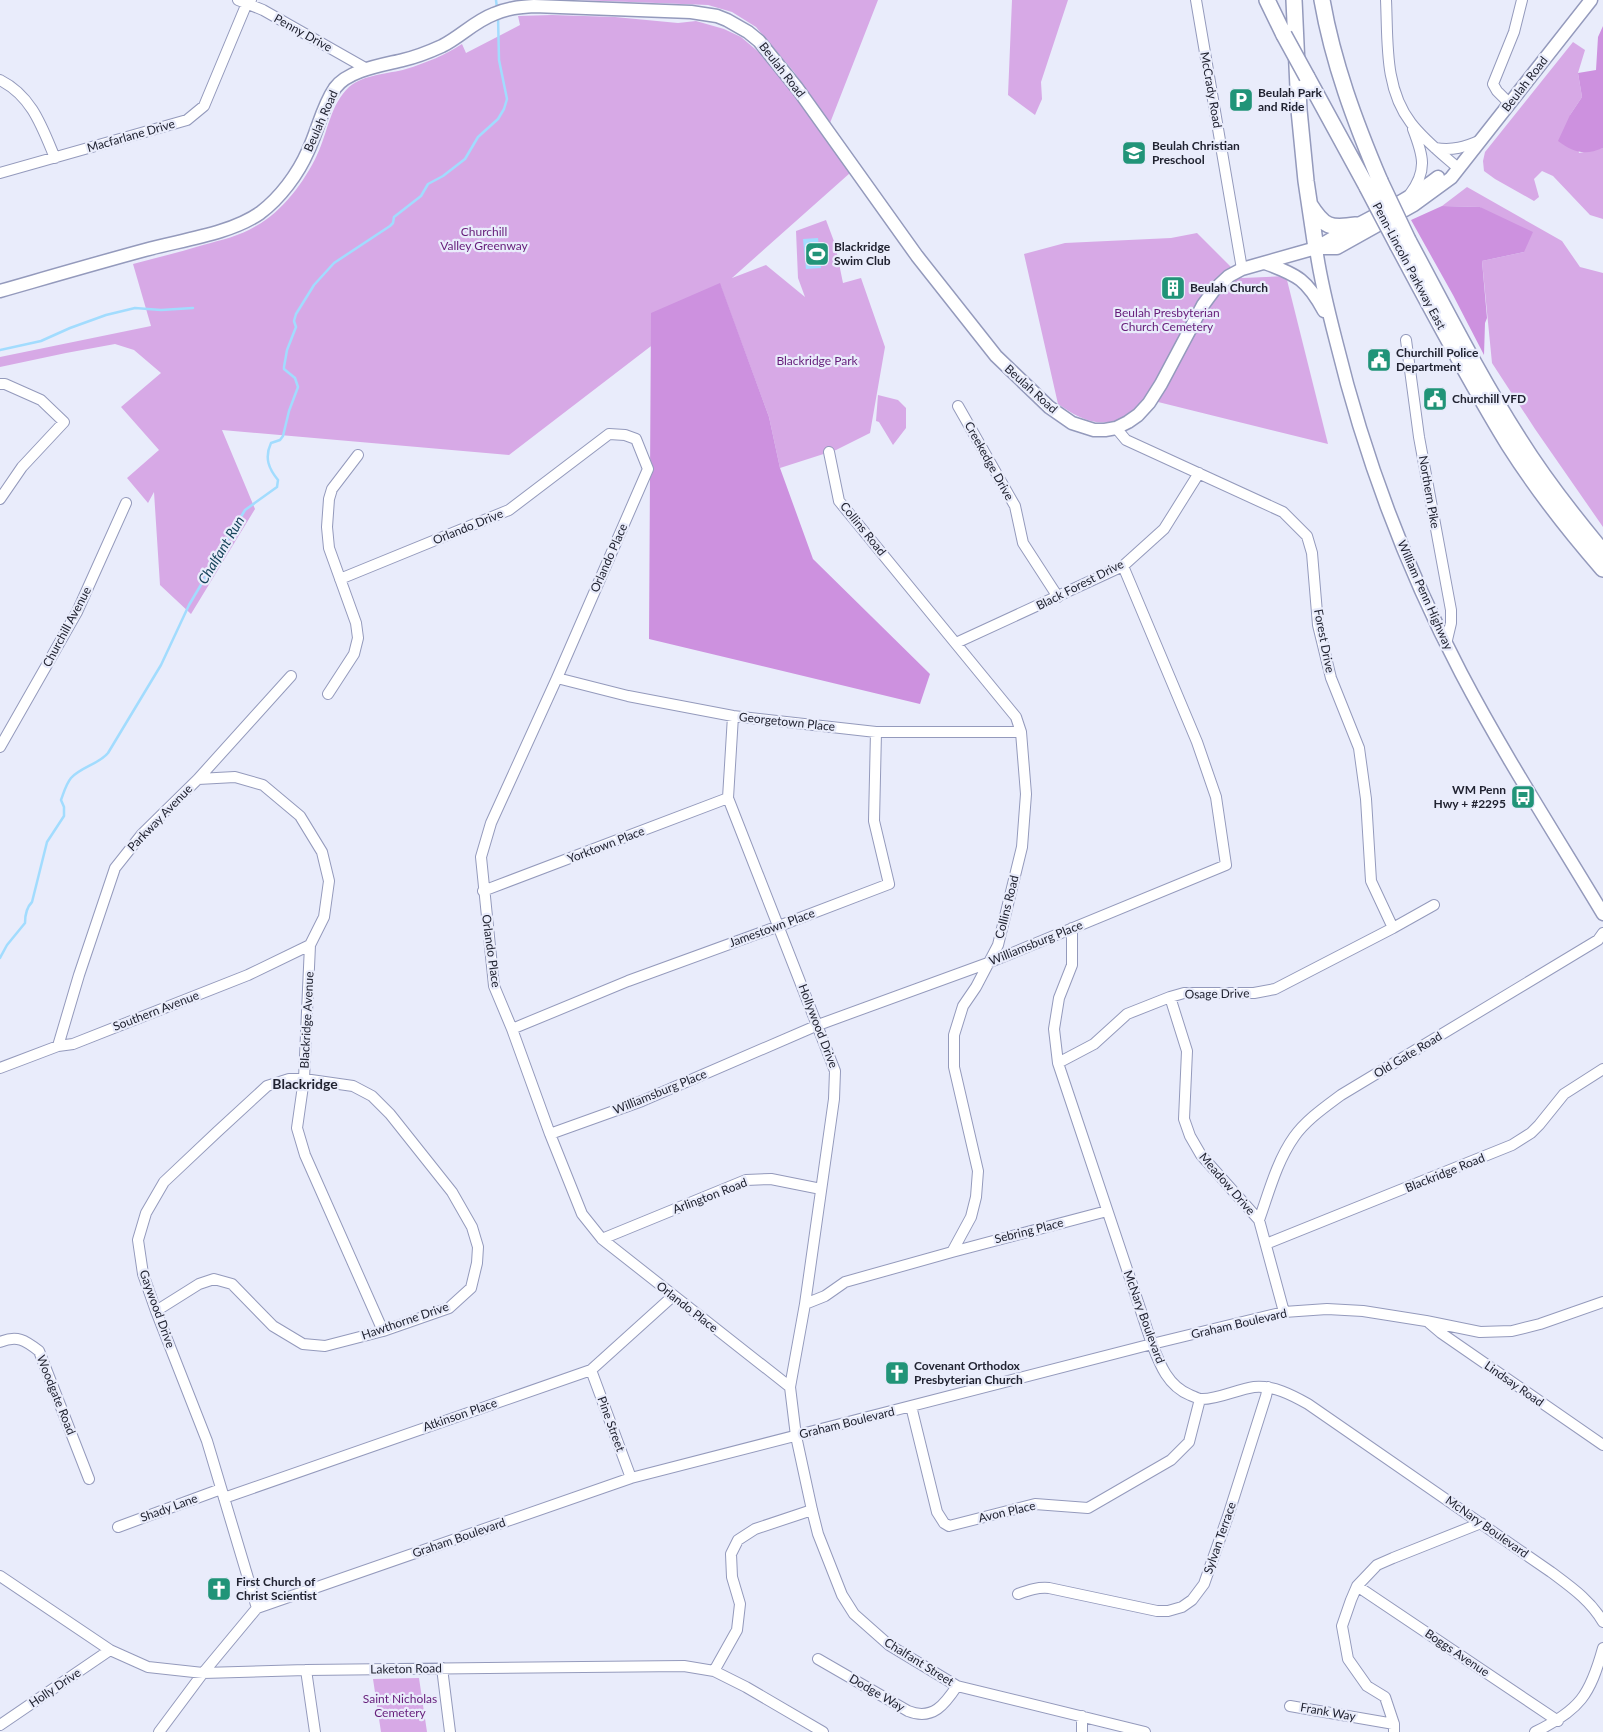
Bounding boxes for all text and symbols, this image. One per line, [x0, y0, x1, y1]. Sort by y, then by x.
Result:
street label: Penny Drive [272, 10, 335, 55]
street label: Beulah Road [756, 39, 809, 100]
street label: McCrady Road [1197, 51, 1226, 129]
street label: Beulah Road [1498, 53, 1551, 114]
place label: Beulah Park and Ride [1258, 85, 1323, 114]
parking icon: Beulah Park and Ride [1228, 87, 1254, 113]
street label: Beulah Road [300, 88, 341, 154]
street label: Macfarlane Drive [85, 116, 177, 155]
place label: Beulah Christian Preschool [1152, 138, 1240, 167]
school or university icon: Beulah Christian Preschool [1121, 140, 1147, 166]
street label: Penn-Lincoln Parkway East [1370, 200, 1450, 332]
park label: Churchill Valley Greenway [440, 224, 529, 253]
place label: Blackridge Swim Club [834, 239, 891, 268]
sports icon: Blackridge Swim Club [804, 241, 830, 267]
building icon: Beulah Church [1160, 275, 1186, 301]
place label: Beulah Church [1190, 280, 1268, 295]
park label: Beulah Presbyterian Church Cemetery [1114, 305, 1220, 334]
place label: Churchill Police Department [1396, 345, 1479, 374]
public building icon: Churchill Police Department [1366, 347, 1392, 373]
park label: Blackridge Park [776, 353, 859, 368]
street label: Beulah Road [1002, 361, 1061, 416]
public building icon: Churchill VFD [1422, 386, 1448, 412]
place label: Churchill VFD [1452, 391, 1526, 406]
street label: Creekedge Drive [962, 419, 1017, 503]
street label: Northern Pike [1416, 454, 1443, 530]
street label: Collins Road [837, 499, 890, 559]
street label: Orlando Drive [430, 506, 505, 547]
water label: Chalfant Run [194, 513, 247, 587]
street label: Orlando Place [587, 521, 630, 595]
street label: William Penn Highway [1394, 538, 1457, 653]
street label: Black Forest Drive [1034, 556, 1126, 613]
street label: Churchill Avenue [39, 584, 94, 670]
street label: Forest Drive [1311, 608, 1338, 674]
street label: Georgetown Place [738, 709, 836, 734]
street label: Parkway Avenue [124, 781, 195, 854]
place label: WM Penn Hwy + #2295 [1434, 782, 1506, 811]
bus stop icon: WM Penn Hwy + #2295 [1510, 784, 1536, 810]
street label: Yorktown Place [565, 823, 647, 866]
street label: Collins Road [991, 874, 1022, 940]
street label: Jamestown Place [727, 905, 817, 950]
street label: Orlando Place [479, 913, 504, 989]
street label: Williamsburg Place [987, 917, 1085, 968]
street label: Blackridge Avenue [296, 971, 317, 1069]
street label: Hollywood Drive [796, 982, 841, 1070]
street label: Osage Drive [1184, 985, 1250, 1002]
street label: Southern Avenue [111, 987, 201, 1034]
street label: Old Gate Road [1371, 1028, 1445, 1081]
street label: Williamsburg Place [611, 1066, 709, 1117]
district label: Blackridge [272, 1075, 338, 1092]
street label: Meadow Drive [1196, 1149, 1258, 1218]
street label: Blackridge Road [1403, 1150, 1487, 1195]
street label: Arlington Road [670, 1174, 749, 1217]
street label: Sebring Place [993, 1215, 1065, 1246]
street label: Gaywood Drive [136, 1268, 179, 1350]
street label: McNary Boulevard [1121, 1268, 1168, 1365]
street label: Orlando Place [654, 1278, 721, 1335]
street label: Hawthorne Drive [359, 1299, 450, 1342]
street label: Graham Boulevard [1190, 1305, 1288, 1342]
street label: Woodgate Road [34, 1353, 79, 1437]
place label: Covenant Orthodox Presbyterian Church [914, 1358, 1023, 1387]
street label: Lindsay Road [1482, 1358, 1547, 1410]
church icon: Covenant Orthodox Presbyterian Church [884, 1360, 910, 1386]
street label: Pine Street [595, 1394, 629, 1454]
street label: Atkinson Place [421, 1395, 499, 1434]
street label: Graham Boulevard [798, 1403, 896, 1442]
street label: Shady Lane [138, 1490, 200, 1525]
street label: McNary Boulevard [1443, 1492, 1532, 1561]
street label: Avon Place [977, 1498, 1037, 1525]
street label: Sylvan Terrace [1200, 1500, 1239, 1576]
street label: Graham Boulevard [410, 1515, 507, 1561]
place label: First Church of Christ Scientist [236, 1574, 317, 1603]
church icon: First Church of Christ Scientist [206, 1576, 232, 1602]
street label: Boggs Avenue [1422, 1626, 1492, 1680]
street label: Chalfant Street [882, 1634, 957, 1689]
street label: Laketon Road [370, 1660, 442, 1677]
street label: Holly Drive [26, 1665, 83, 1710]
street label: Dodge Way [847, 1671, 908, 1715]
park label: Saint Nicholas Cemetery [363, 1691, 437, 1720]
street label: Frank Way [1299, 1699, 1358, 1724]

